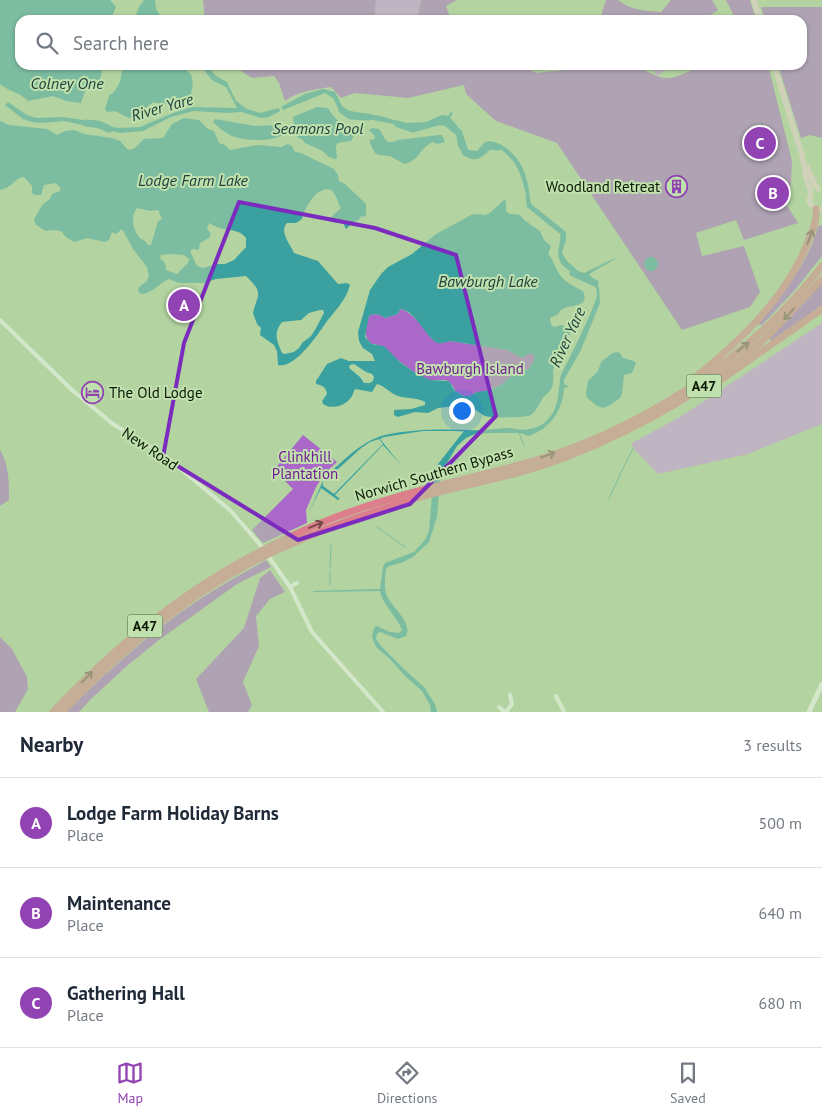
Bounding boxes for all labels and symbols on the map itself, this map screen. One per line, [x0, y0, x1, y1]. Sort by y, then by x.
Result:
water label: Colney One [30, 73, 104, 93]
water label: River Yare [128, 88, 196, 125]
water label: Seamons Pool [272, 118, 364, 138]
pin: C [744, 124, 776, 162]
water label: Lodge Farm Lake [138, 170, 249, 190]
pin: B [757, 174, 789, 212]
building icon: Woodland Retreat [664, 175, 688, 199]
place label: Woodland Retreat [546, 177, 660, 196]
one-way arrow [806, 230, 815, 245]
water label: Bawburgh Lake [438, 271, 538, 291]
pin: A [168, 286, 200, 324]
water label: River Yare [544, 303, 590, 370]
one-way arrow [783, 308, 795, 321]
one-way arrow [736, 342, 749, 353]
park label: Bawburgh Island [416, 359, 524, 378]
road number: A47 [686, 374, 722, 398]
hotel icon: The Old Lodge [81, 381, 105, 405]
place label: The Old Lodge [109, 383, 203, 402]
your location [449, 398, 475, 424]
street label: New Road [118, 423, 182, 474]
street label: Norwich Southern Bypass [353, 442, 515, 505]
park label: Clinkhill Plantation [272, 447, 338, 483]
one-way arrow [540, 450, 556, 459]
one-way arrow [308, 520, 323, 530]
road number: A47 [128, 614, 162, 638]
one-way arrow [81, 671, 93, 683]

